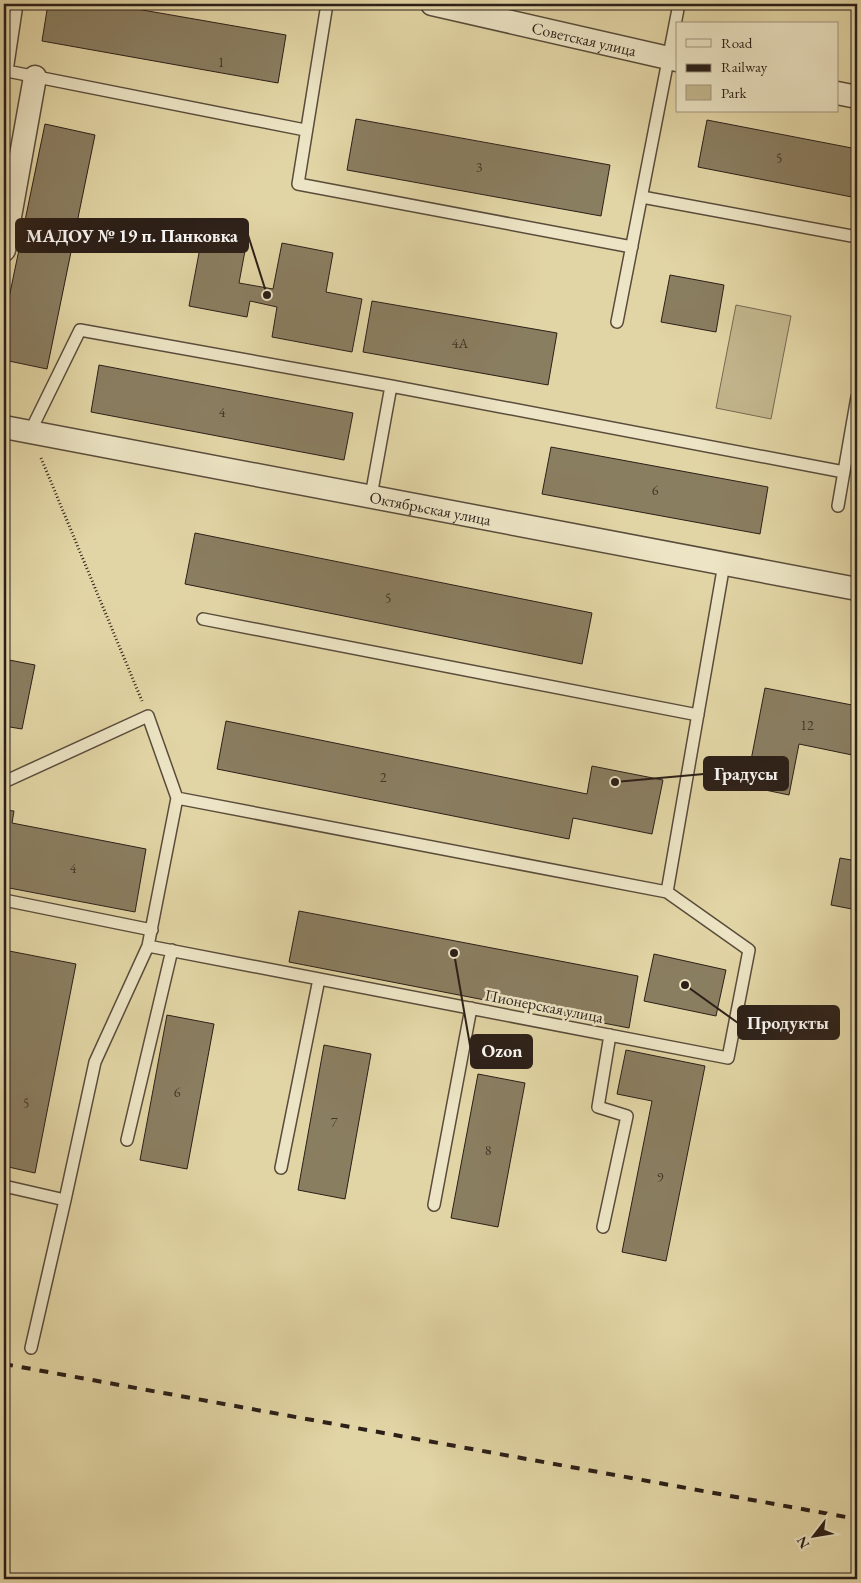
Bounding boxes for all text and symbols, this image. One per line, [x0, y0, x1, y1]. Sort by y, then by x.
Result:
street label: Советская улица [530, 17, 639, 61]
legend [676, 22, 838, 112]
text: Road [721, 33, 753, 52]
house number: 1 [218, 53, 224, 71]
text: Railway [721, 57, 768, 76]
text: Park [721, 83, 748, 102]
house number: 5 [776, 149, 782, 167]
house number: 3 [476, 158, 483, 176]
callout: МАДОУ № 19 п. Панковка [16, 219, 248, 252]
text: МАДОУ № 19 п. Панковка [26, 224, 238, 247]
house number: 4А [452, 334, 469, 352]
house number: 4 [219, 403, 226, 421]
house number: 6 [652, 481, 659, 499]
street label: Октябрьская улица [368, 486, 494, 530]
house number: 5 [385, 589, 391, 607]
house number: 12 [800, 716, 814, 734]
callout: Градусы [704, 757, 788, 790]
text: Градусы [714, 762, 778, 785]
house number: 2 [380, 768, 387, 786]
house number: 4 [70, 859, 77, 877]
street label: Пионерская улица [483, 984, 606, 1028]
callout: Продукты [738, 1006, 839, 1039]
text: Продукты [747, 1011, 829, 1034]
callout: Ozon [471, 1035, 532, 1068]
text: Ozon [482, 1039, 522, 1062]
house number: 6 [174, 1083, 181, 1101]
house number: 5 [23, 1094, 29, 1112]
house number: 7 [331, 1113, 338, 1131]
house number: 8 [485, 1141, 492, 1159]
house number: 9 [657, 1168, 664, 1186]
north arrow [788, 1510, 838, 1560]
text: N [792, 1533, 813, 1552]

